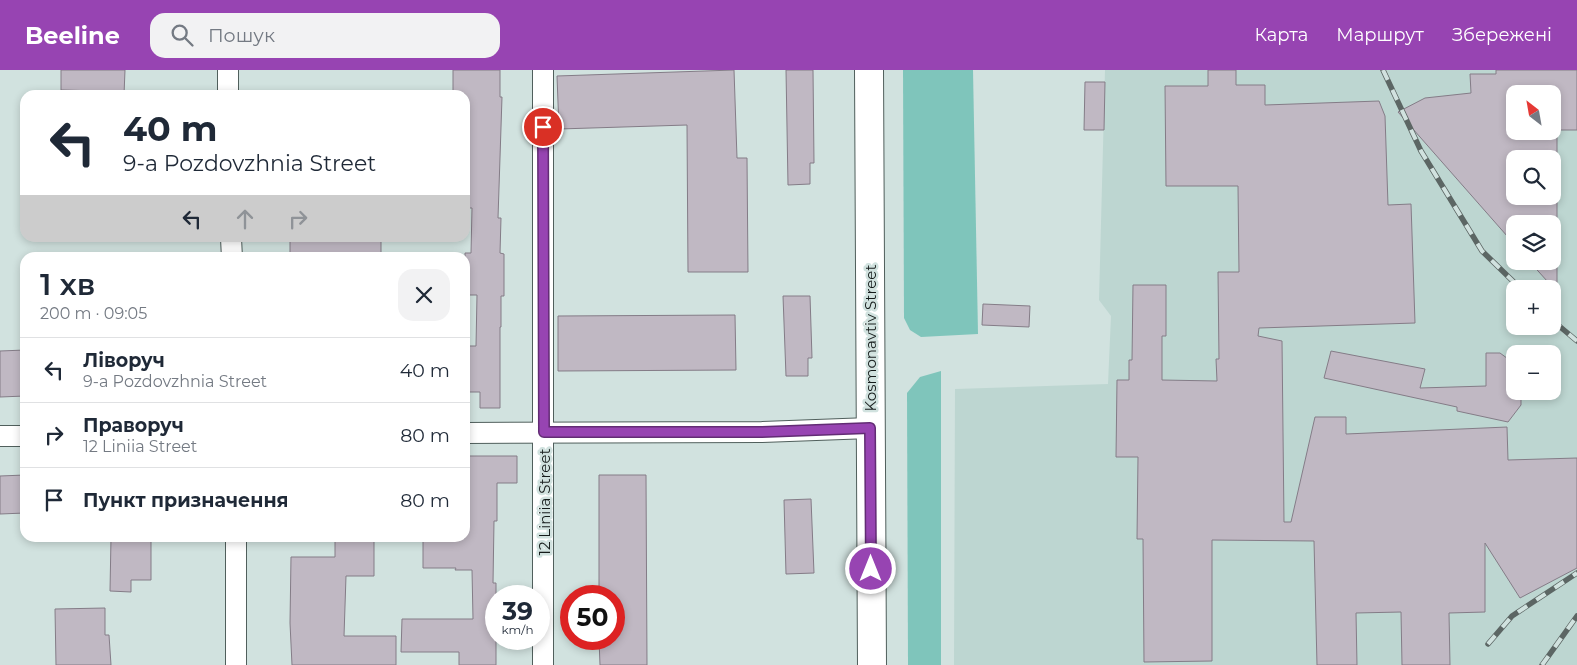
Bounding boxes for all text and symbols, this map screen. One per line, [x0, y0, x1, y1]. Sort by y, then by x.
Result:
search box [150, 13, 500, 58]
text: Beeline [25, 21, 120, 50]
icon: search [168, 21, 196, 49]
text: Пошук [208, 24, 275, 47]
text: Карта [1255, 24, 1308, 46]
text: Маршрут [1336, 24, 1424, 46]
text: Збережені [1452, 24, 1552, 46]
north arrow [1506, 85, 1561, 140]
map controls [1506, 85, 1561, 400]
pin [522, 106, 564, 148]
text: 40 m [123, 107, 218, 150]
icon: left [40, 110, 105, 175]
icon: arrive [529, 113, 557, 141]
text: 9-a Pozdovzhnia Street [123, 150, 376, 177]
button: search [1506, 150, 1561, 205]
icon: left [178, 205, 206, 233]
icon: ahead [231, 205, 259, 233]
icon: right [284, 205, 312, 233]
button: layers [1506, 215, 1561, 270]
street label: Kosmonavtiv Street [861, 265, 880, 411]
text: 1 хв [40, 266, 95, 303]
button: close [398, 269, 450, 321]
button: + [1506, 280, 1561, 335]
text: 200 m · 09:05 [40, 304, 147, 323]
button: − [1506, 345, 1561, 400]
text: Ліворуч [83, 349, 165, 372]
icon: left [40, 356, 68, 384]
text: 40 m [400, 359, 450, 382]
text: 9-a Pozdovzhnia Street [83, 372, 267, 391]
text: Праворуч [83, 414, 184, 437]
icon: right [40, 421, 68, 449]
text: 80 m [400, 424, 450, 447]
text: 12 Liniia Street [83, 437, 197, 456]
street label: 12 Liniia Street [535, 448, 554, 556]
icon: arrive [40, 486, 68, 514]
text: Пункт призначення [83, 489, 289, 512]
text: 80 m [400, 489, 450, 512]
position arrow [844, 542, 896, 594]
speed limit sign: 50 [560, 585, 625, 650]
text: 39 [502, 596, 533, 626]
text: km/h [501, 622, 534, 637]

